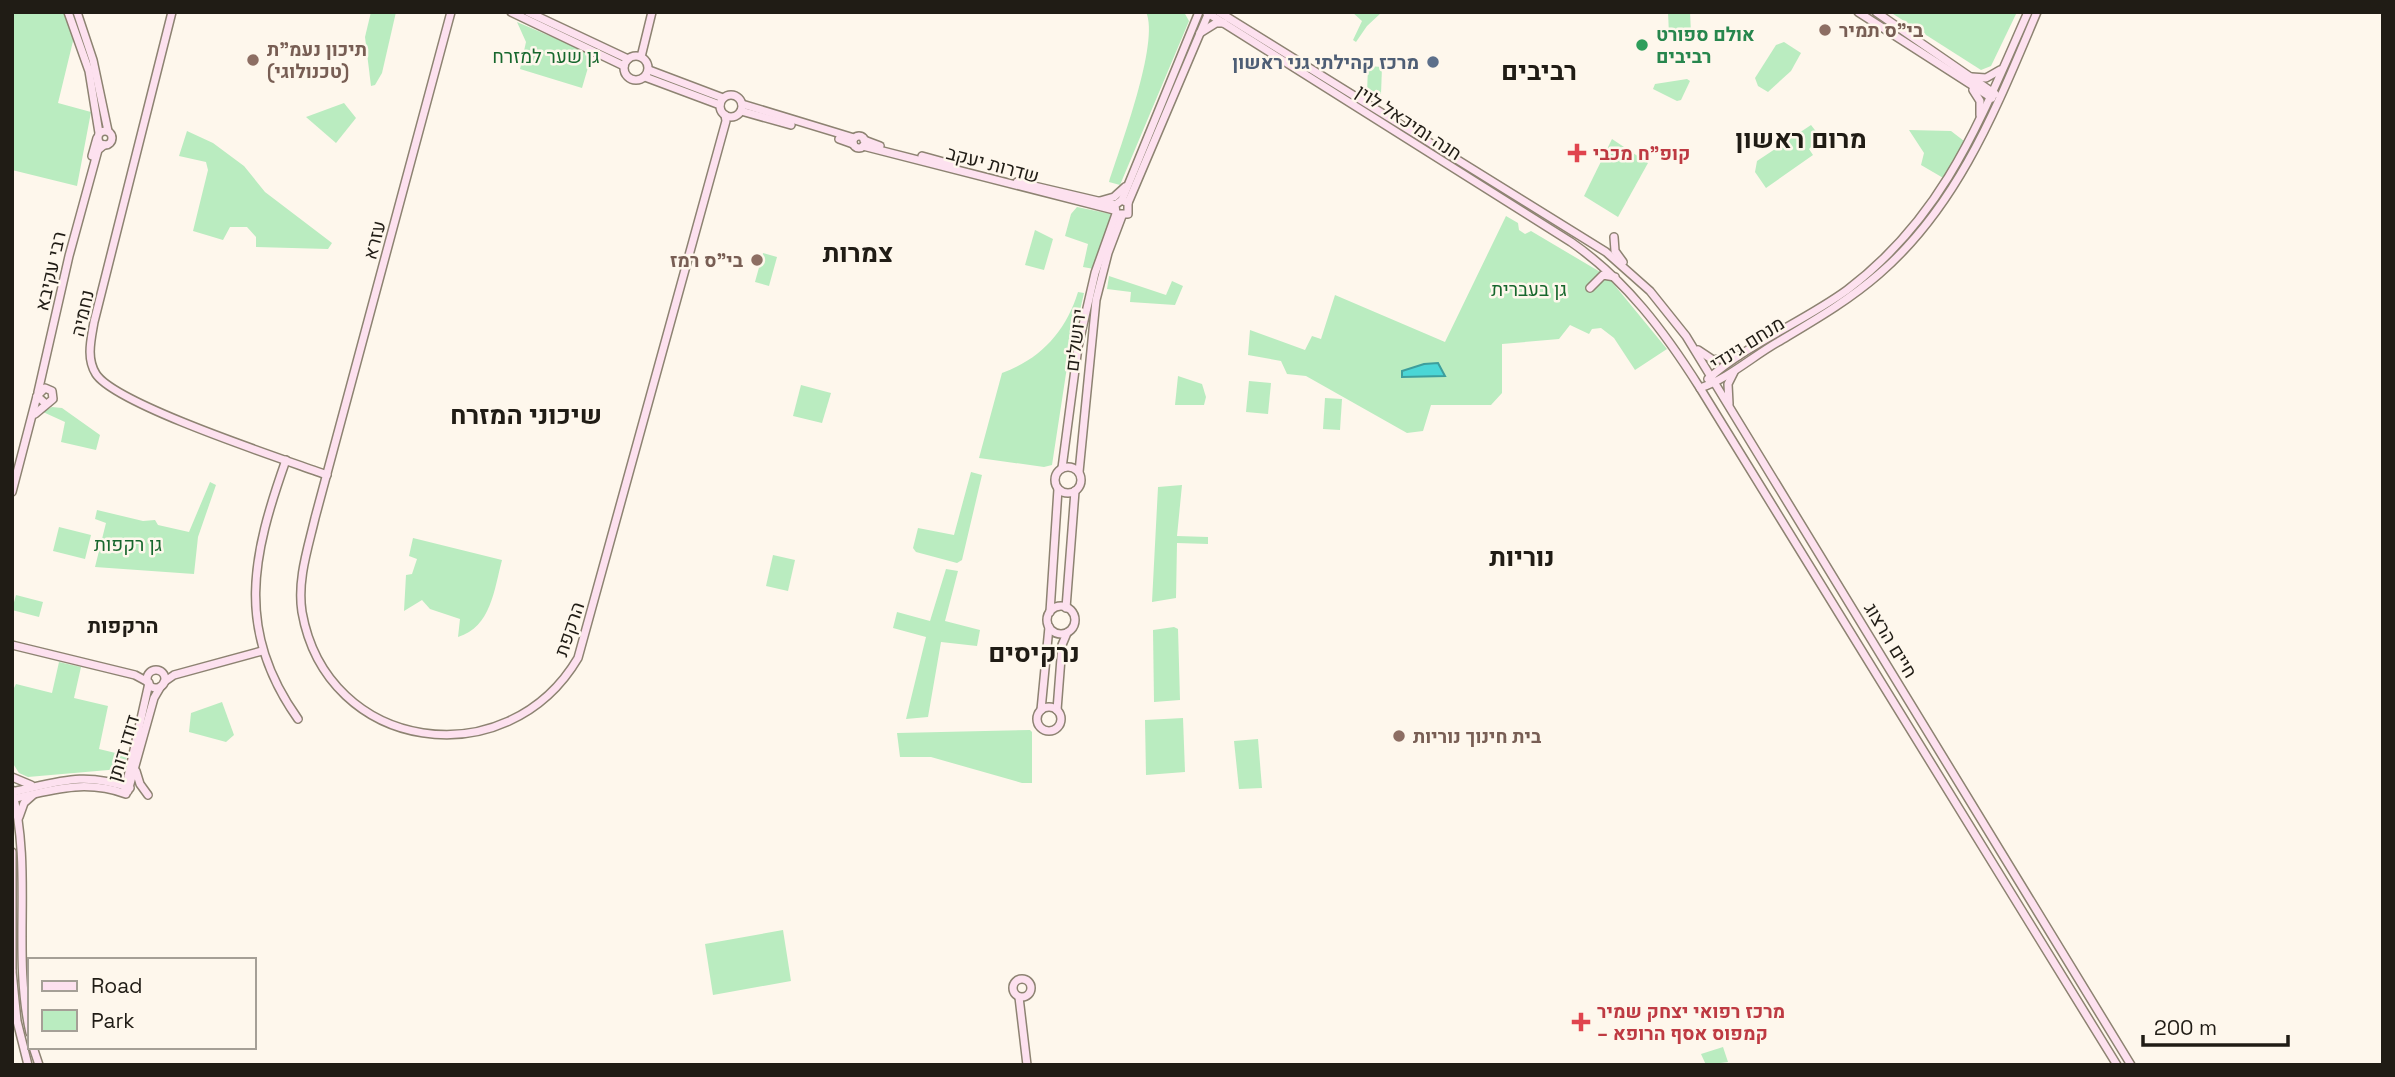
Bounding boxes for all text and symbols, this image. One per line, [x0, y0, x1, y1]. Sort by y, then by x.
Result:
place label: בי"ס תמיר [1839, 18, 1924, 43]
place label: אולם ספורט רביבים [1656, 22, 1755, 69]
marker: בי"ס תמיר [1817, 22, 1833, 38]
place label: תיכון נעמ"ת (טכנולוגי) [267, 37, 367, 84]
marker: אולם ספורט רביבים [1634, 37, 1650, 53]
park label: גן שער למזרח [492, 44, 600, 69]
place label: מרכז קהילתי גני ראשון [1232, 50, 1419, 75]
marker: תיכון נעמ"ת (טכנולוגי) [245, 52, 261, 68]
marker: מרכז קהילתי גני ראשון [1425, 54, 1441, 70]
district label: רביבים [1501, 54, 1577, 88]
street label: חנה ומיכאל לוין [1351, 79, 1466, 166]
district label: מרום ראשון [1735, 122, 1867, 156]
street label: שדרות יעקב [944, 140, 1042, 189]
place label: קופ"ח מכבי [1593, 141, 1690, 166]
marker: קופ"ח מכבי [1567, 143, 1587, 163]
street label: עזרא [357, 218, 392, 262]
street label: רבי עקיבא [29, 229, 72, 313]
district label: צמרות [823, 236, 893, 270]
place label: בי"ס רמז [670, 248, 744, 273]
marker: בי"ס רמז [749, 252, 765, 268]
park label: גן בעברית [1491, 277, 1567, 302]
street label: נחמיה [65, 287, 100, 339]
street label: ירושלים [1059, 307, 1092, 373]
street label: מנחם גינדי [1705, 311, 1789, 376]
district label: שיכוני המזרח [450, 398, 602, 432]
park label: גן רקפות [94, 532, 162, 557]
district label: נוריות [1489, 540, 1555, 574]
street label: חיים הרצוג [1858, 598, 1923, 683]
street label: הרקפת [549, 599, 590, 660]
district label: הרקפות [87, 612, 159, 639]
district label: נרקיסים [988, 636, 1080, 670]
street label: דודו דותן [101, 712, 146, 785]
place label: בית חינוך נוריות [1413, 724, 1542, 749]
marker: בית חינוך נוריות [1391, 728, 1407, 744]
legend [28, 958, 256, 1049]
text: Road [91, 972, 143, 999]
place label: מרכז רפואי יצחק שמיר – קמפוס אסף הרופא [1597, 999, 1785, 1046]
scale bar [2143, 1004, 2288, 1048]
text: Park [91, 1007, 135, 1034]
marker: מרכז רפואי יצחק שמיר – קמפוס אסף הרופא [1571, 1012, 1591, 1032]
text: 200 m [2154, 1014, 2217, 1041]

